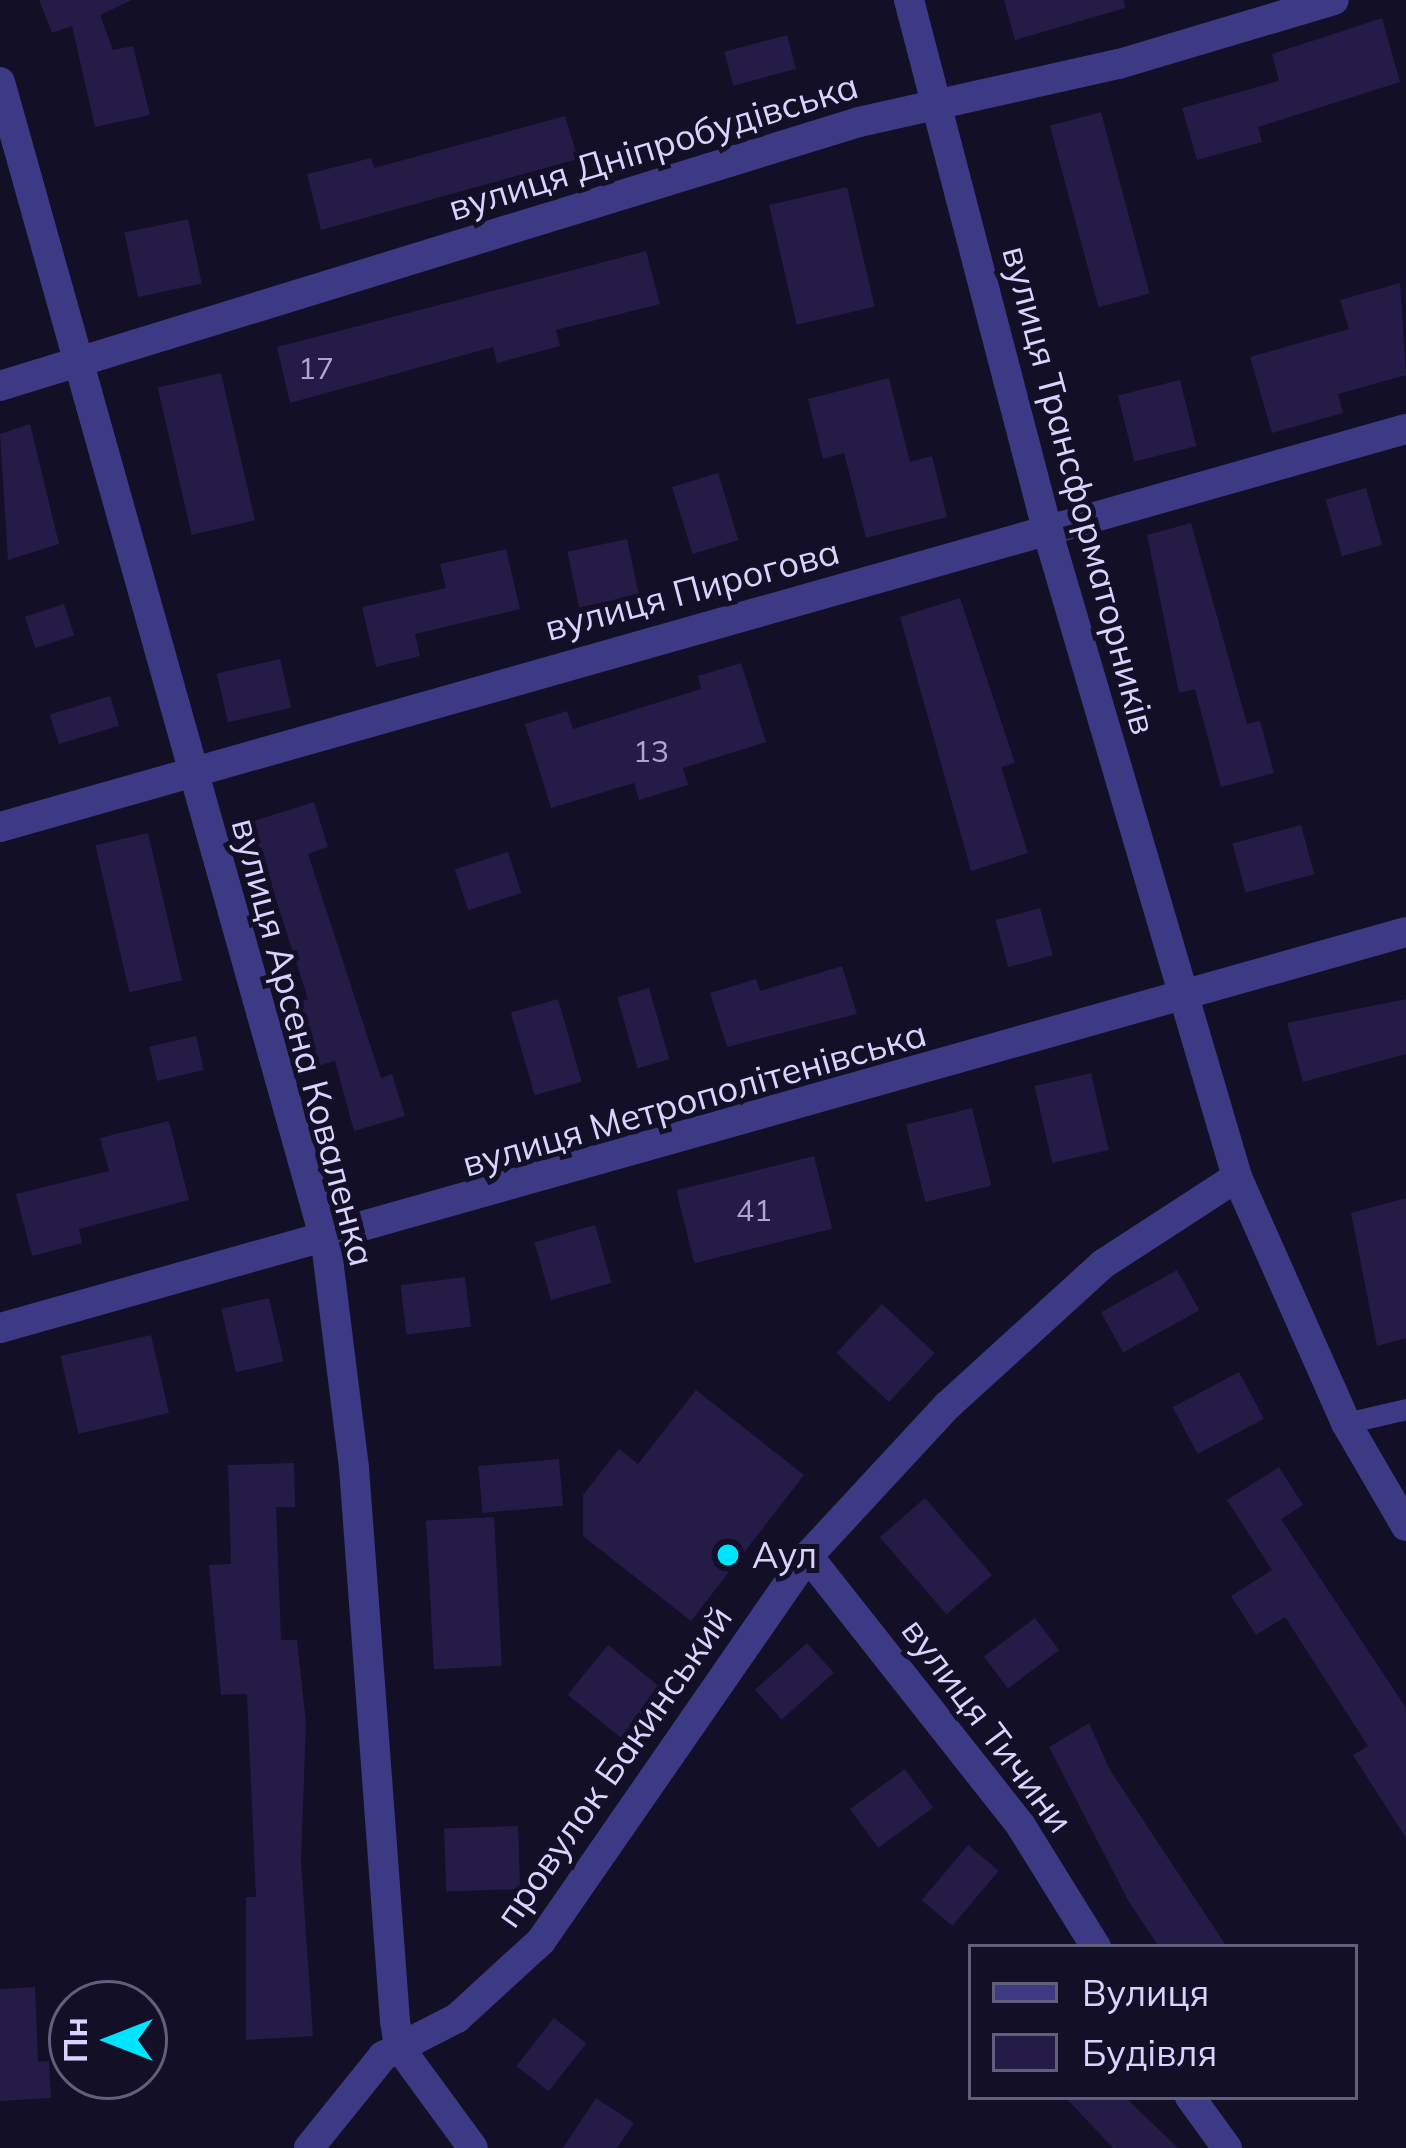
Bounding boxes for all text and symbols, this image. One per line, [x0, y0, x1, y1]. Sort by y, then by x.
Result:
street label: вулиця Дніпробудівська [443, 63, 863, 229]
street label: вулиця Трансформаторників [994, 241, 1166, 739]
house number: 17 [298, 350, 334, 386]
street label: вулиця Пирогова [540, 529, 844, 649]
house number: 13 [633, 733, 669, 769]
street label: вулиця Арсена Коваленка [223, 813, 385, 1271]
street label: вулиця Метрополітенівська [457, 1011, 931, 1185]
house number: 41 [736, 1192, 772, 1228]
place label: Аул [752, 1533, 817, 1577]
marker: Аул [715, 1542, 741, 1568]
street label: провулок Бакинський [486, 1597, 740, 1935]
street label: вулиця Тичини [893, 1609, 1083, 1841]
legend [968, 1944, 1358, 2100]
text: Вулиця [1082, 1970, 1209, 2015]
north arrow [48, 1980, 168, 2100]
text: Пн [54, 2017, 95, 2063]
text: Будівля [1082, 2030, 1217, 2075]

